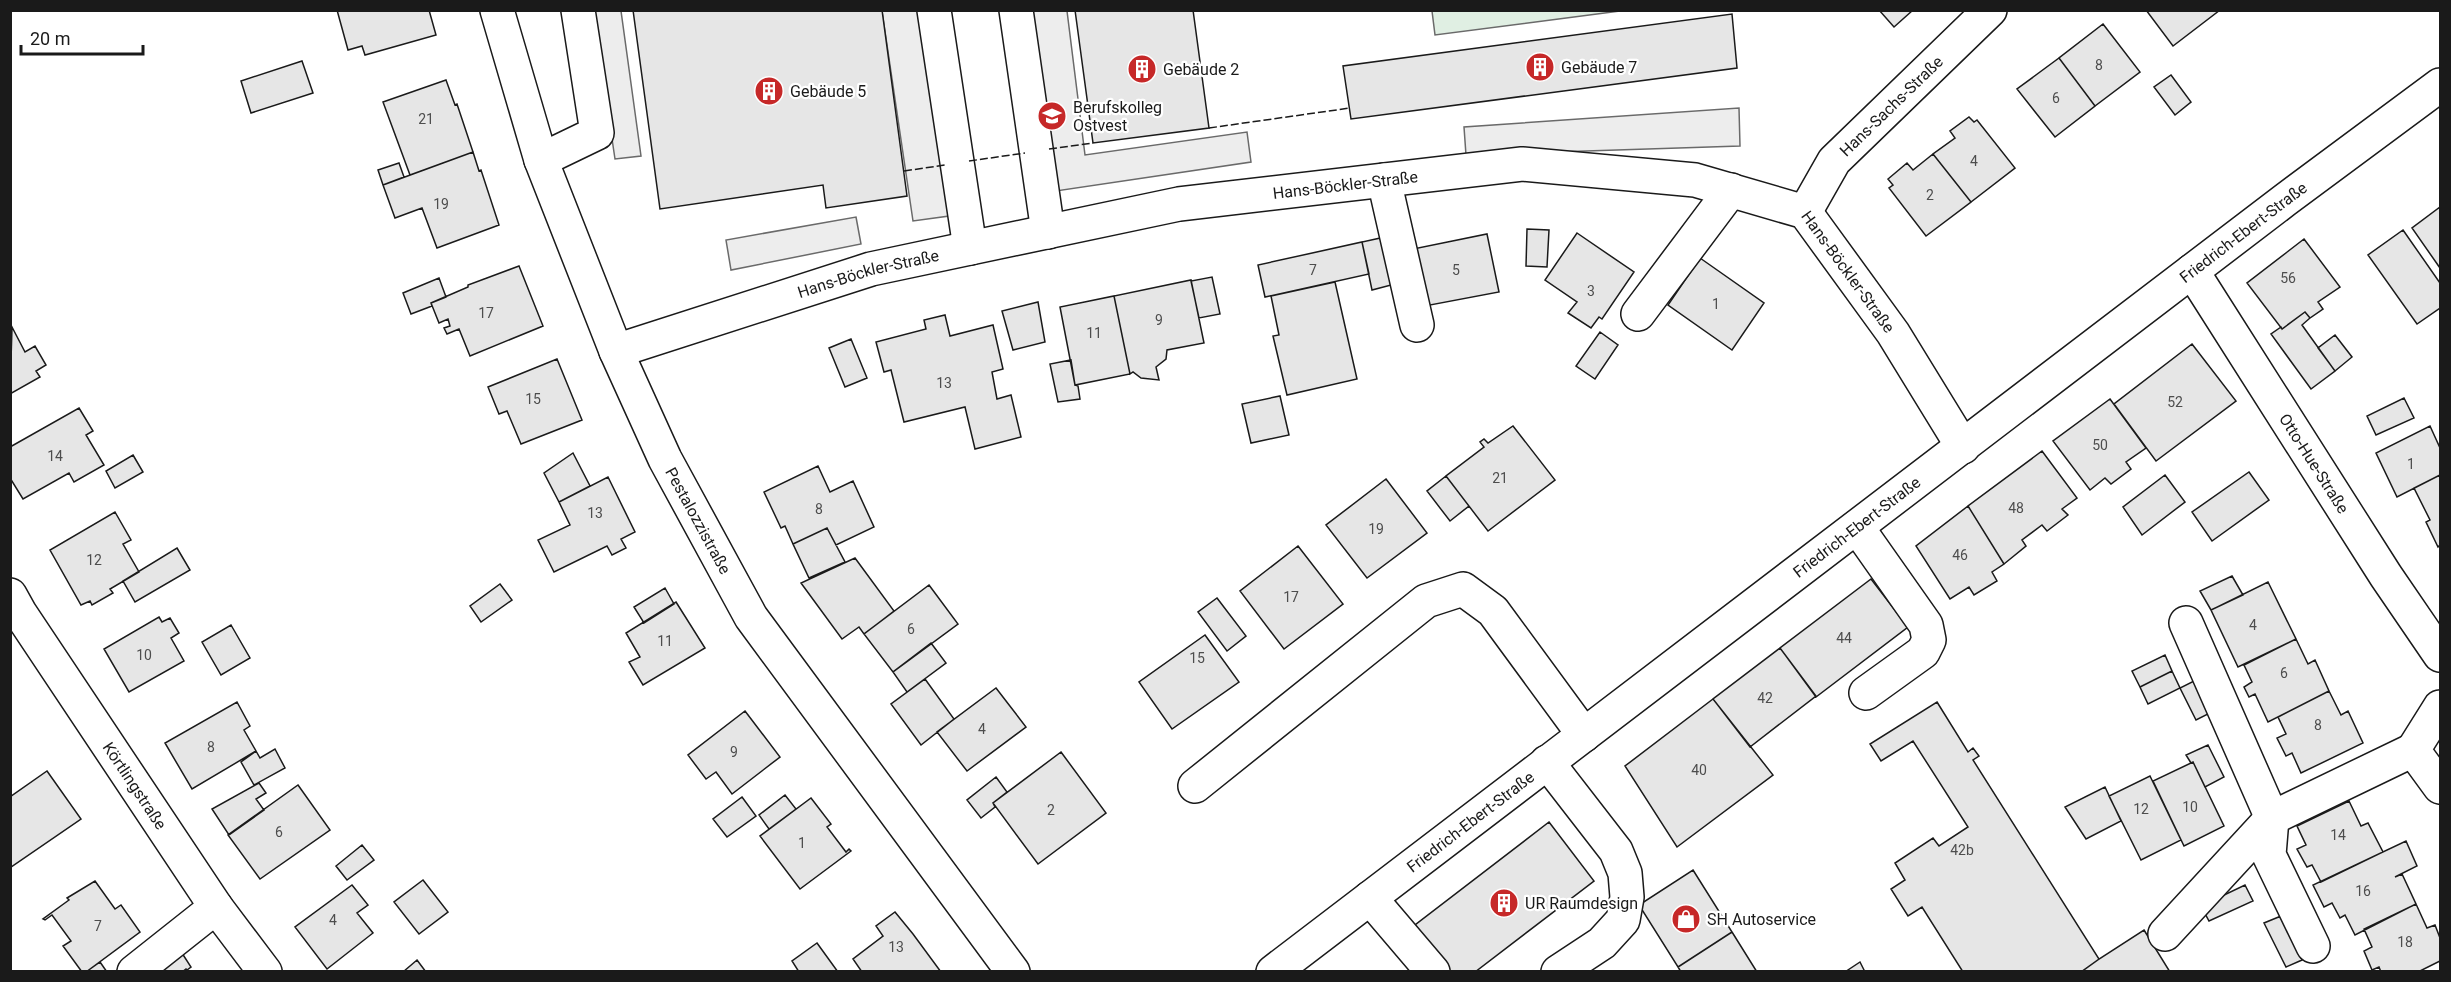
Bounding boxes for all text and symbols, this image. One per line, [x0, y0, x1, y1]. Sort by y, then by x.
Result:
scale bar [21, 18, 142, 56]
text: 20 m [30, 28, 70, 49]
building icon: Gebäude 7 [1524, 51, 1556, 83]
street label: Hans-Sachs-Straße [1836, 52, 1947, 160]
building icon: Gebäude 2 [1126, 53, 1158, 85]
house number: 8 [2095, 57, 2103, 73]
place label: Gebäude 7 [1561, 58, 1637, 77]
place label: Gebäude 2 [1163, 60, 1239, 79]
building icon: Gebäude 5 [753, 75, 785, 107]
place label: Gebäude 5 [790, 82, 866, 101]
house number: 6 [2052, 90, 2060, 106]
place label: Berufskolleg Ostvest [1073, 98, 1162, 135]
school or university icon: Berufskolleg Ostvest [1036, 100, 1068, 132]
house number: 21 [418, 111, 434, 127]
house number: 4 [1970, 153, 1978, 169]
street label: Hans-Böckler-Straße [1272, 167, 1419, 203]
street label: Friedrich-Ebert-Straße [2176, 178, 2311, 287]
house number: 2 [1926, 187, 1934, 203]
house number: 19 [433, 196, 449, 212]
street label: Hans-Böckler-Straße [1797, 207, 1899, 337]
street label: Hans-Böckler-Straße [795, 246, 941, 302]
house number: 7 [1309, 262, 1317, 278]
house number: 5 [1452, 262, 1460, 278]
house number: 56 [2280, 270, 2296, 286]
house number: 3 [1587, 283, 1595, 299]
house number: 1 [1712, 296, 1720, 312]
house number: 17 [478, 305, 494, 321]
house number: 9 [1155, 312, 1163, 328]
house number: 11 [1086, 325, 1102, 341]
house number: 13 [936, 375, 952, 391]
house number: 15 [525, 391, 541, 407]
house number: 52 [2167, 394, 2183, 410]
street label: Otto-Hue-Straße [2275, 410, 2353, 517]
house number: 50 [2092, 437, 2108, 453]
house number: 14 [47, 448, 63, 464]
house number: 1 [2407, 456, 2415, 472]
street label: Pestalozzistraße [661, 464, 735, 577]
house number: 21 [1492, 470, 1508, 486]
street label: Friedrich-Ebert-Straße [1790, 473, 1924, 582]
house number: 48 [2008, 500, 2024, 516]
house number: 8 [815, 501, 823, 517]
house number: 13 [587, 505, 603, 521]
house number: 19 [1368, 521, 1384, 537]
house number: 46 [1952, 547, 1968, 563]
house number: 12 [86, 552, 102, 568]
house number: 17 [1283, 589, 1299, 605]
house number: 4 [2249, 617, 2257, 633]
house number: 6 [907, 621, 915, 637]
house number: 44 [1836, 630, 1852, 646]
house number: 11 [657, 633, 673, 649]
house number: 10 [136, 647, 152, 663]
house number: 15 [1189, 650, 1205, 666]
house number: 6 [2280, 665, 2288, 681]
house number: 42 [1757, 690, 1773, 706]
house number: 8 [2314, 717, 2322, 733]
house number: 4 [978, 721, 986, 737]
street label: Körtlingstraße [99, 739, 171, 833]
house number: 8 [207, 739, 215, 755]
house number: 9 [730, 744, 738, 760]
house number: 40 [1691, 762, 1707, 778]
street label: Friedrich-Ebert-Straße [1403, 767, 1538, 877]
house number: 10 [2182, 799, 2198, 815]
house number: 12 [2133, 801, 2149, 817]
house number: 2 [1047, 802, 1055, 818]
house number: 6 [275, 824, 283, 840]
house number: 14 [2330, 827, 2346, 843]
house number: 1 [798, 835, 806, 851]
house number: 42b [1950, 842, 1974, 858]
house number: 16 [2355, 883, 2371, 899]
building icon: UR Raumdesign [1488, 887, 1520, 919]
place label: UR Raumdesign [1525, 894, 1638, 913]
shop icon: SH Autoservice [1670, 903, 1702, 935]
place label: SH Autoservice [1707, 910, 1816, 929]
house number: 4 [329, 912, 337, 928]
house number: 7 [94, 918, 102, 934]
house number: 18 [2397, 934, 2413, 950]
house number: 13 [888, 939, 904, 955]

